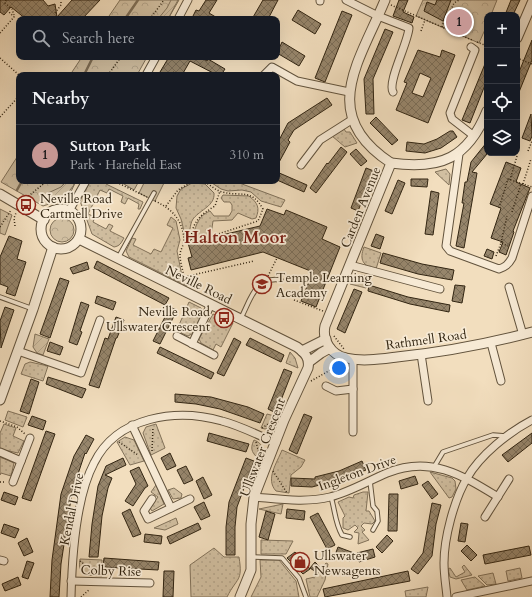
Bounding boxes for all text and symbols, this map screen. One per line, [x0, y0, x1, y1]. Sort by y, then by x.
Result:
pin: 1 [446, 7, 472, 37]
map controls [484, 12, 520, 156]
button: + [484, 12, 520, 48]
search box [16, 16, 280, 60]
icon: search [30, 27, 52, 49]
text: Search here [62, 28, 135, 48]
button: − [484, 48, 520, 84]
button: locate [484, 84, 520, 120]
text: Nearby [32, 87, 89, 110]
button: layers [484, 120, 520, 156]
text: Sutton Park [70, 136, 151, 156]
text: 1 [42, 146, 48, 164]
text: 310 m [230, 146, 264, 164]
text: Park · Harefield East [70, 156, 181, 174]
street label: Carden Avenue [336, 164, 385, 251]
place label: Neville Road Cartmell Drive [40, 190, 123, 223]
bus stop icon: Neville Road Cartmell Drive [15, 194, 37, 216]
district label: Halton Moor [184, 226, 286, 249]
street label: Neville Road [162, 261, 235, 309]
place label: Temple Learning Academy [276, 269, 373, 302]
school or university icon: Temple Learning Academy [251, 273, 273, 295]
place label: Neville Road Ullswater Crescent [106, 303, 210, 336]
bus stop icon: Neville Road Ullswater Crescent [213, 307, 235, 329]
street label: Rathmell Road [385, 325, 468, 355]
your location [329, 358, 349, 378]
street label: Ullswater Crescent [236, 396, 290, 499]
street label: Ingleton Drive [316, 450, 399, 495]
street label: Kendal Drive [56, 471, 88, 547]
place label: Ullswater Newsagents [314, 547, 380, 580]
shop icon: Ullswater Newsagents [289, 551, 311, 573]
street label: Colby Rise [80, 561, 142, 581]

